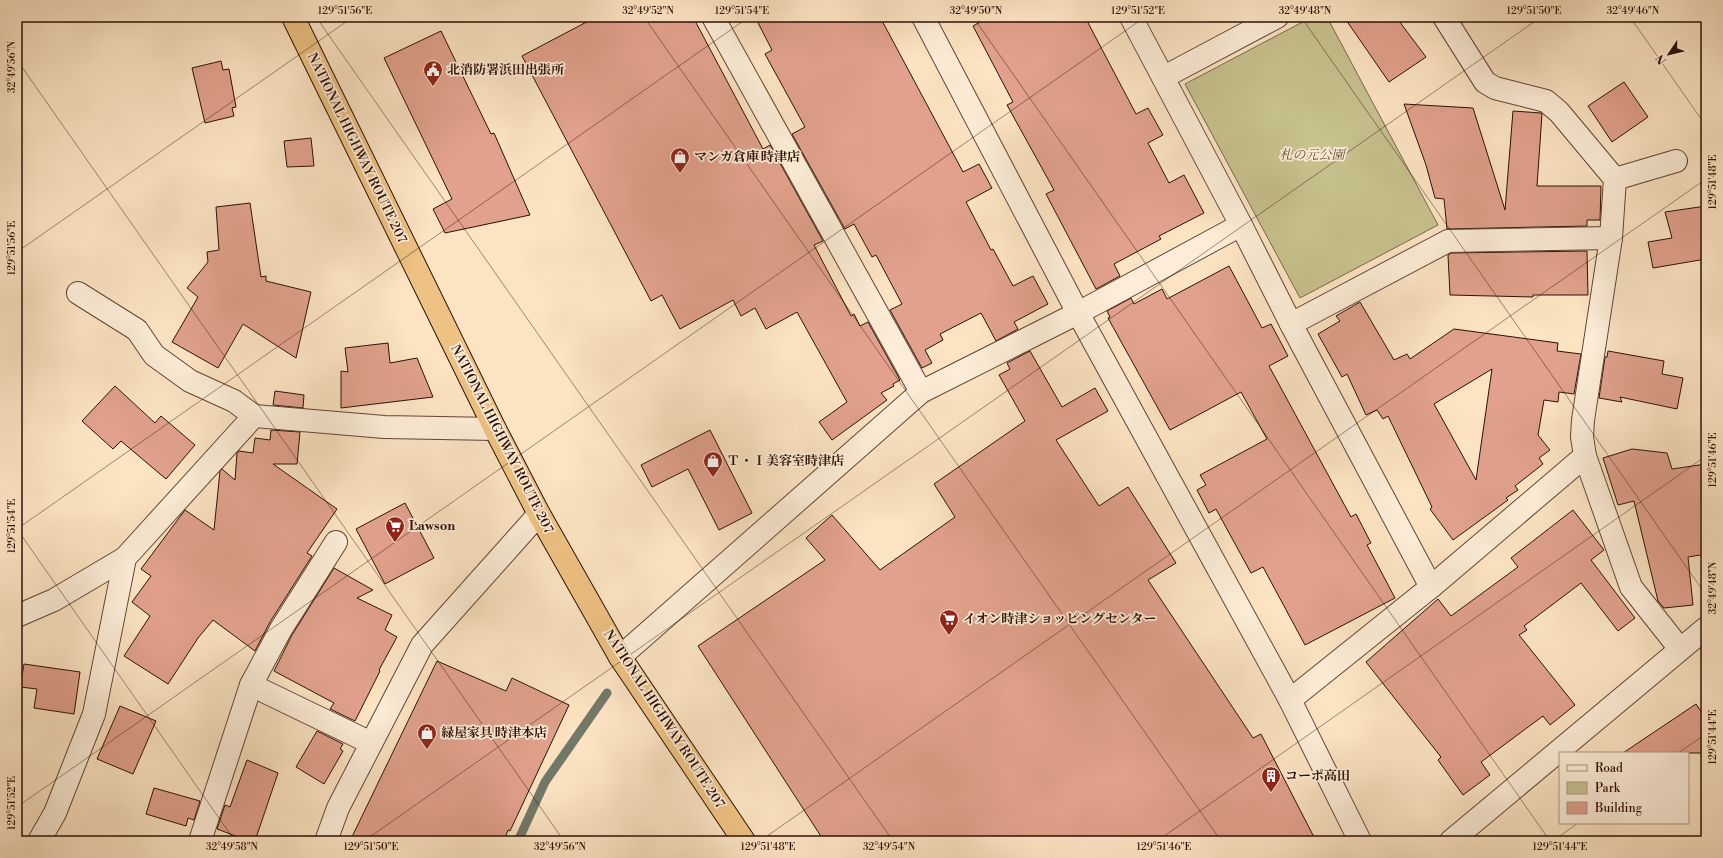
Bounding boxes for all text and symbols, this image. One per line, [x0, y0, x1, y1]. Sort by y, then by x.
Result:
text: 129°51'56"E [318, 5, 372, 17]
text: 32°49'52"N [622, 5, 674, 17]
text: 129°51'54"E [715, 5, 769, 17]
text: 32°49'50"N [950, 5, 1003, 17]
text: 129°51'52"E [1111, 5, 1165, 17]
text: 32°49'48"N [1279, 5, 1332, 17]
text: 129°51'50"E [1507, 5, 1562, 17]
text: 32°49'46"N [1607, 5, 1660, 17]
north arrow [1649, 34, 1689, 74]
text: 32°49'56"N [6, 40, 18, 93]
street label: NATIONAL HIGHWAY ROUTE 207 [304, 50, 410, 246]
text: N [1653, 51, 1670, 67]
public building icon: 北消防署浜田出張所 [422, 59, 444, 87]
place label: 北消防署浜田出張所 [447, 62, 564, 78]
shop icon: マンガ倉庫 時津店 [669, 146, 691, 174]
park label: 札の元公園 [1279, 147, 1346, 163]
place label: マンガ倉庫 時津店 [694, 149, 800, 165]
text: 129°51'48"E [1707, 154, 1719, 209]
text: 129°51'56"E [6, 221, 18, 275]
street label: NATIONAL HIGHWAY ROUTE 207 [447, 342, 557, 536]
text: 129°51'46"E [1707, 433, 1719, 487]
shop icon: Ｔ・Ｉ美容室時津店 [702, 450, 724, 478]
place label: Ｔ・Ｉ美容室時津店 [727, 453, 844, 469]
text: 129°51'54"E [6, 499, 18, 553]
supermarket icon: Lawson [384, 515, 406, 543]
place label: Lawson [409, 518, 455, 534]
text: 32°49'48"N [1707, 561, 1719, 614]
supermarket icon: イオン時津ショッピングセンター [938, 608, 960, 636]
place label: イオン時津ショッピングセンター [963, 611, 1157, 627]
street label: NATIONAL HIGHWAY ROUTE 207 [600, 627, 728, 812]
text: 129°51'44"E [1707, 709, 1719, 764]
shop icon: 緑屋家具 時津本店 [416, 722, 438, 750]
place label: 緑屋家具 時津本店 [441, 725, 547, 741]
legend [1559, 752, 1689, 824]
text: Road [1595, 761, 1623, 776]
building icon: コーポ高田 [1260, 765, 1282, 793]
place label: コーポ高田 [1285, 768, 1350, 784]
text: 129°51'52"E [6, 776, 18, 830]
text: Park [1595, 781, 1621, 796]
text: Building [1594, 801, 1643, 816]
text: 32°49'58"N [206, 841, 259, 853]
text: 129°51'50"E [344, 841, 399, 853]
text: 32°49'56"N [534, 841, 587, 853]
text: 129°51'48"E [741, 841, 796, 853]
text: 32°49'54"N [863, 841, 916, 853]
text: 129°51'46"E [1137, 841, 1191, 853]
text: 129°51'44"E [1533, 841, 1588, 853]

